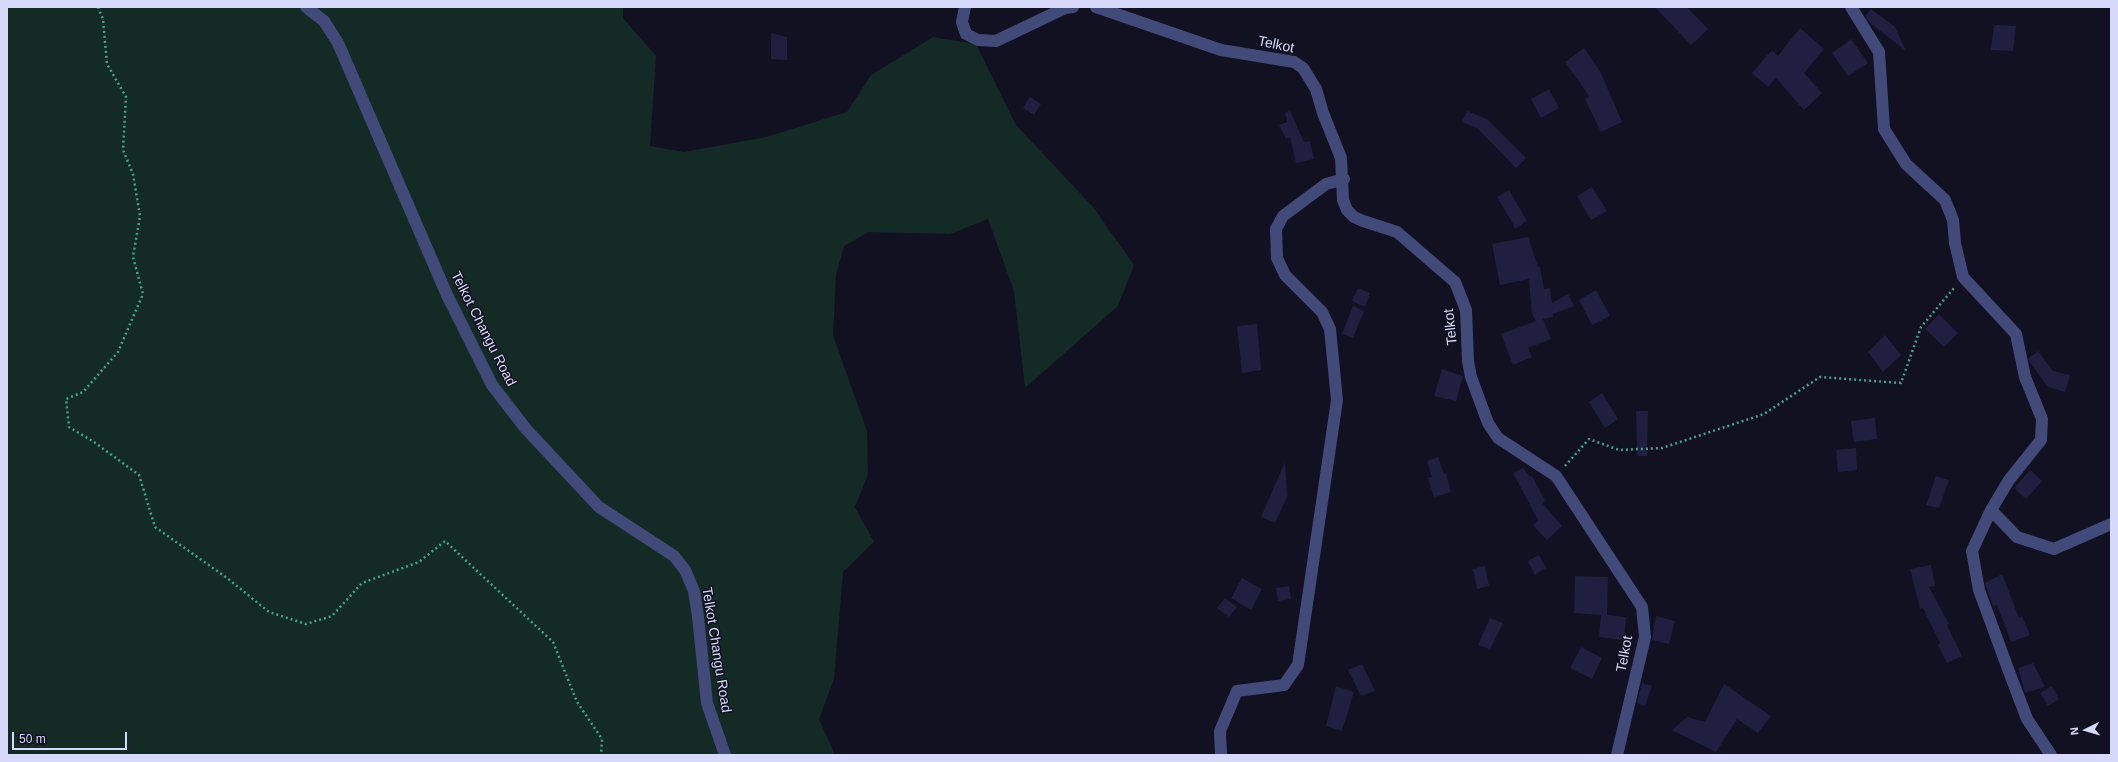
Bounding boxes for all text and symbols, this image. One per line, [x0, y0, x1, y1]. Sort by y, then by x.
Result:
street label: Telkot [1256, 33, 1296, 57]
street label: Telkot Changu Road [447, 269, 519, 389]
street label: Telkot [1441, 308, 1461, 346]
street label: Telkot Changu Road [698, 586, 734, 714]
street label: Telkot [1613, 634, 1637, 674]
north arrow [2066, 710, 2106, 750]
scale bar [14, 724, 129, 750]
text: N [2068, 727, 2080, 736]
text: 50 m [19, 732, 46, 746]

